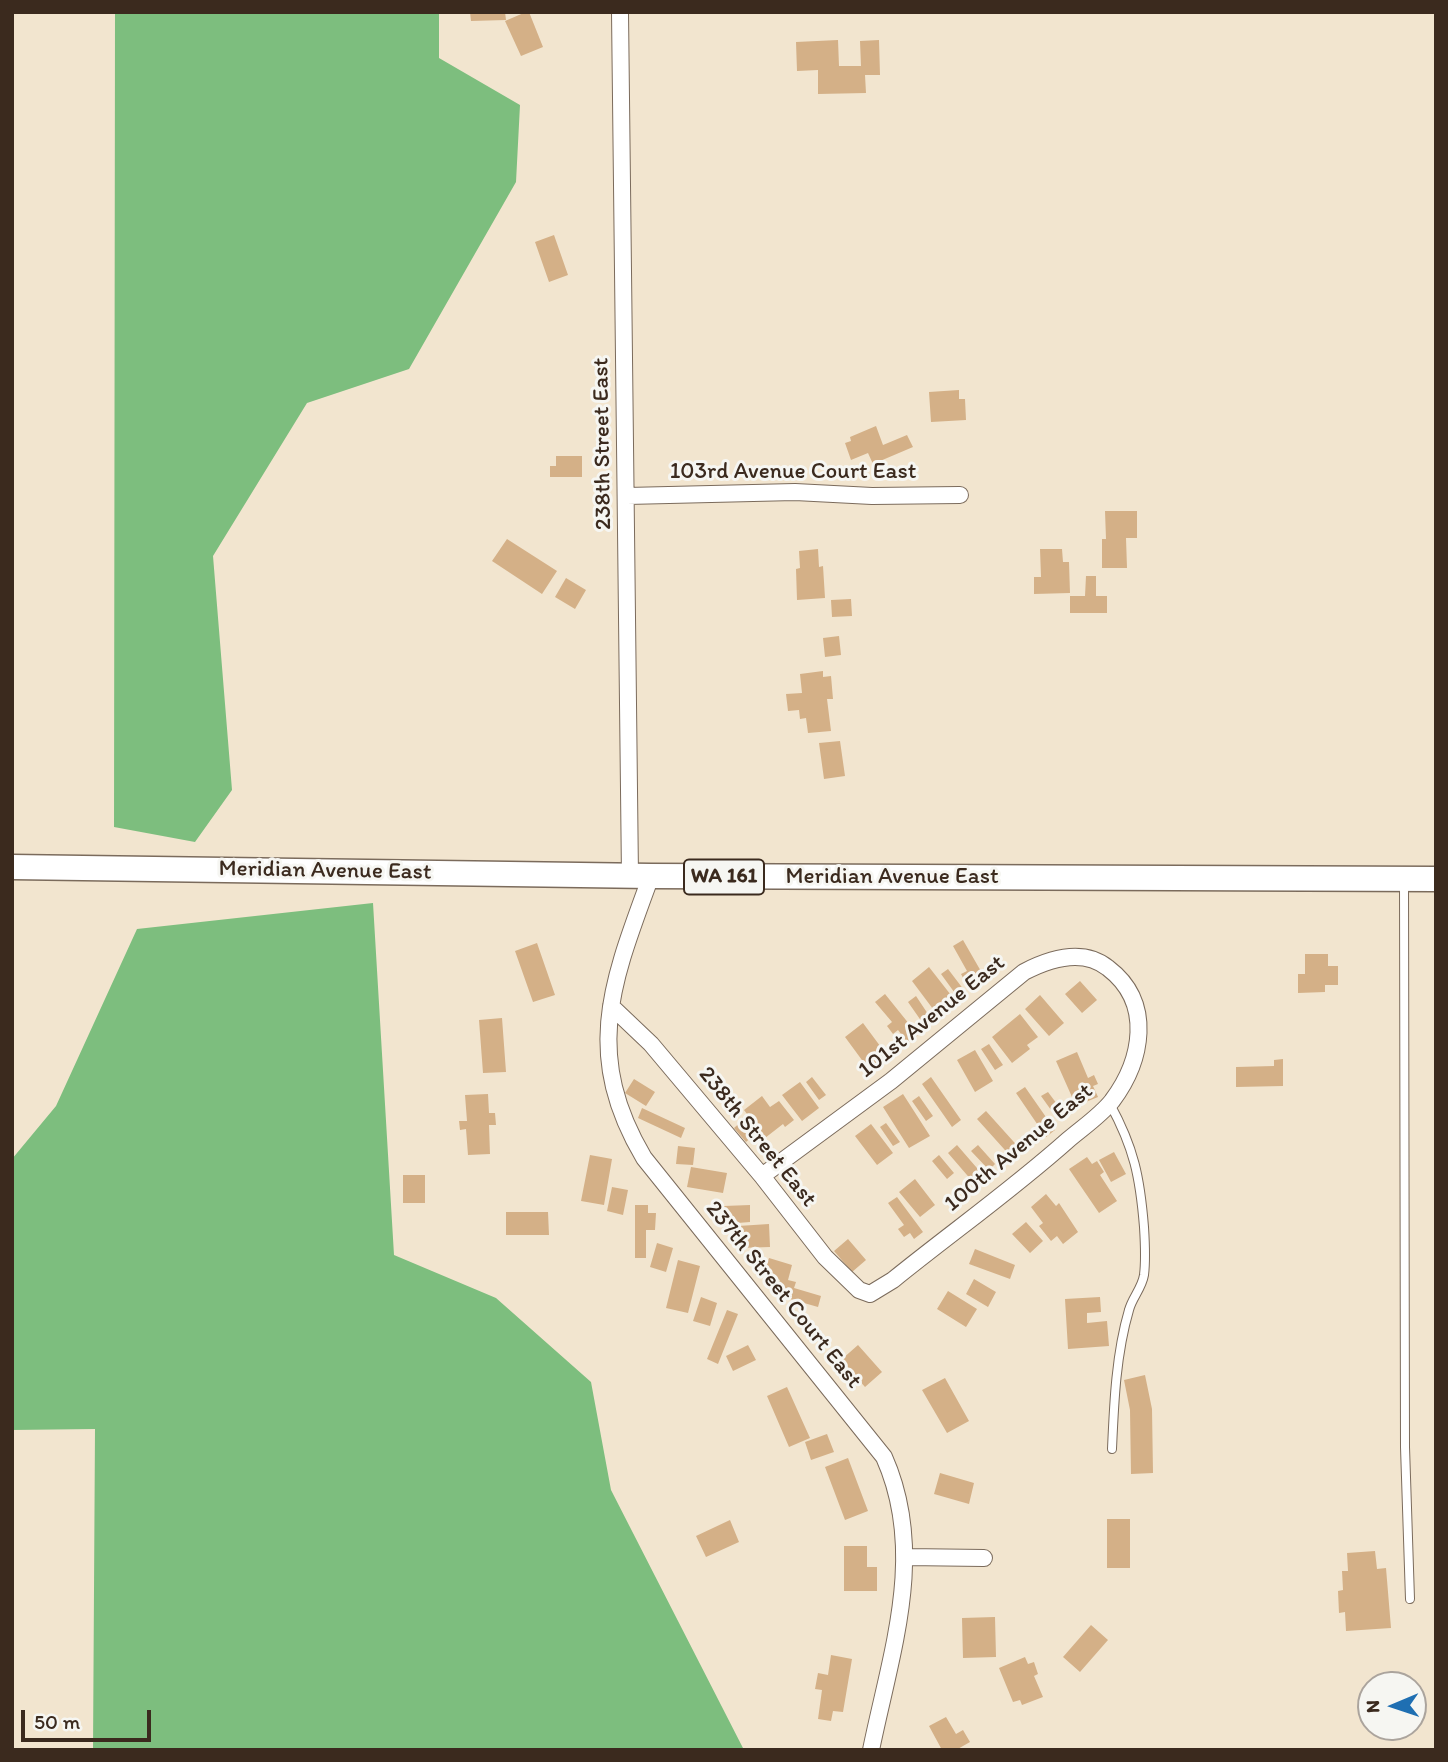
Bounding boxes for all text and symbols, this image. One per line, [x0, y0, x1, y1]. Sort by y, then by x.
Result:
street label: 238th Street East [588, 358, 618, 530]
street label: 103rd Avenue Court East [670, 458, 916, 486]
street label: Meridian Avenue East [218, 855, 432, 887]
road number: WA 161 [684, 860, 764, 894]
street label: Meridian Avenue East [785, 863, 999, 891]
street label: 101st Avenue East [853, 950, 1011, 1084]
street label: 238th Street East [692, 1061, 822, 1213]
street label: 100th Avenue East [939, 1078, 1099, 1218]
street label: 237th Street Court East [699, 1196, 867, 1394]
north arrow [1357, 1671, 1427, 1741]
scale bar [24, 1696, 154, 1740]
text: N [1361, 1700, 1384, 1713]
text: 50 m [34, 1709, 80, 1734]

